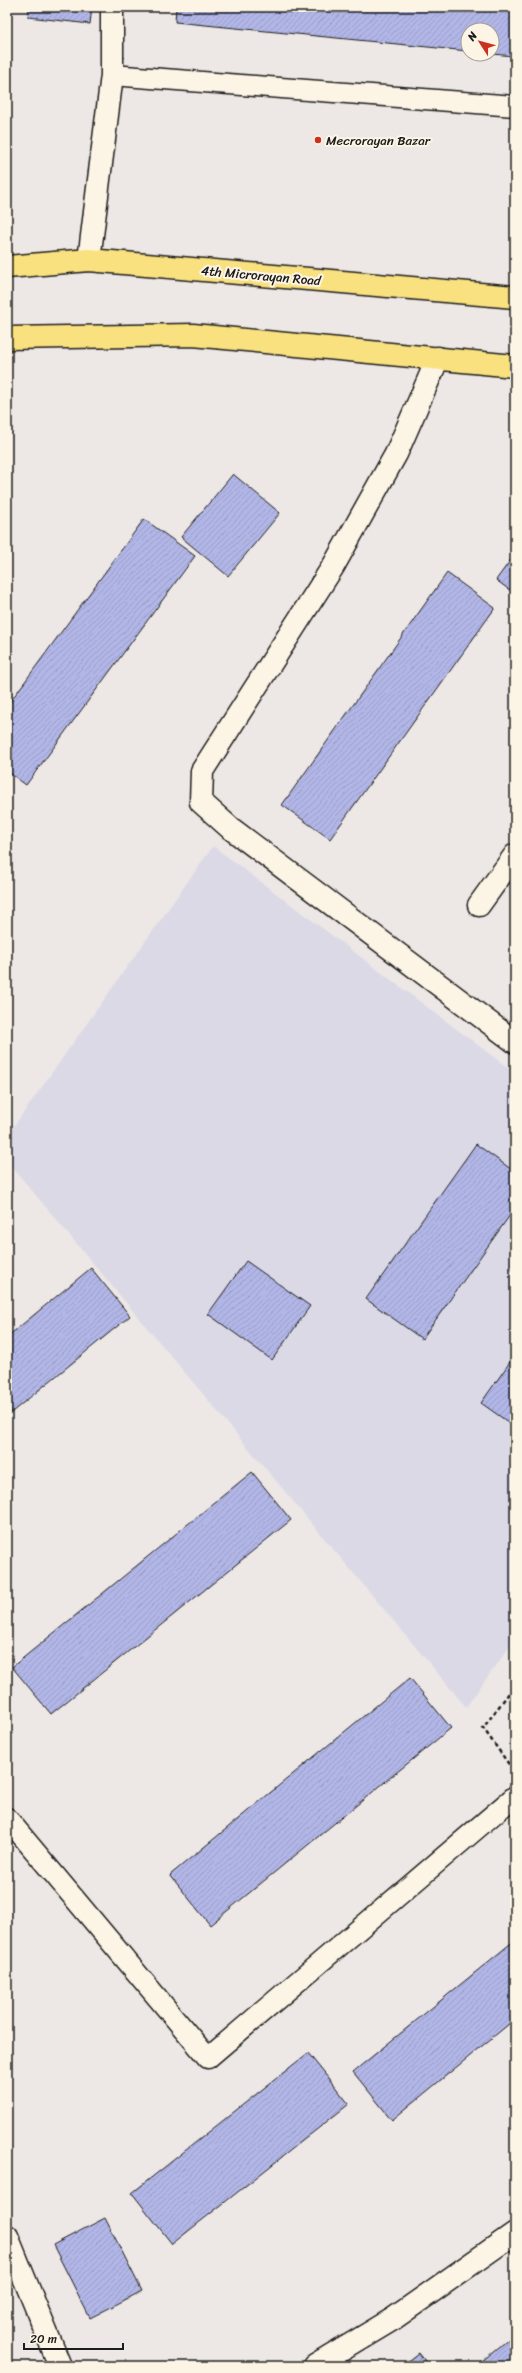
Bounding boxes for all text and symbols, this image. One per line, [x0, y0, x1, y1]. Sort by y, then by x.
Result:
north arrow [460, 22, 500, 62]
text: N [462, 27, 482, 46]
place label: Mecrorayan Bazar [326, 129, 431, 152]
marker: Mecrorayan Bazar [313, 135, 323, 145]
street label: 4th Microrayan Road [200, 259, 323, 292]
scale bar [24, 2325, 123, 2351]
text: 20 m [30, 2328, 57, 2350]

